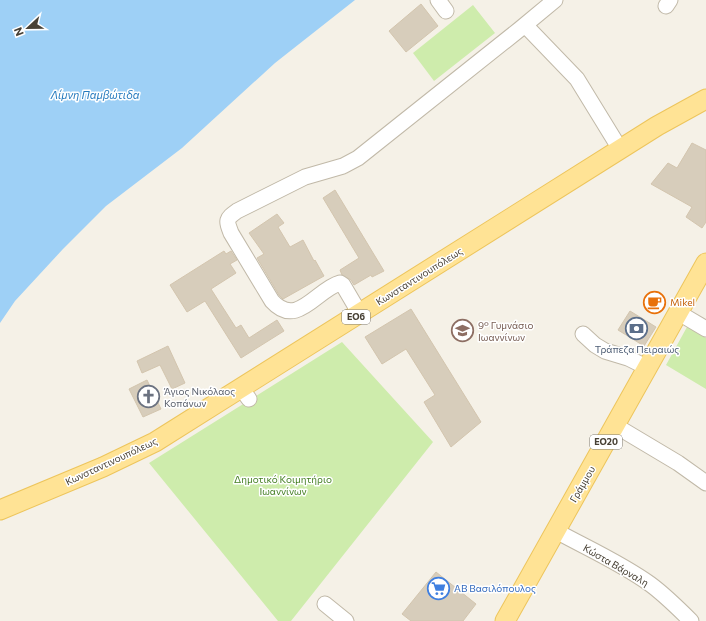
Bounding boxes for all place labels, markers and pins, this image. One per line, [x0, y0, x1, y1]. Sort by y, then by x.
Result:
cafe icon: Mikel [642, 289, 668, 315]
place label: Mikel [670, 296, 695, 308]
bank icon: Τράπεζα Πειραιώς [624, 316, 650, 342]
school or university icon: 9° Γυμνάσιο Ιωαννίνων [450, 318, 476, 344]
place label: 9° Γυμνάσιο Ιωαννίνων [478, 319, 533, 343]
place label: Τράπεζα Πειραιώς [595, 343, 679, 355]
church icon: Άγιος Νικόλαος Κοπάνων [135, 384, 161, 410]
place label: Άγιος Νικόλαος Κοπάνων [163, 385, 235, 409]
supermarket icon: ΑΒ Βασιλόπουλος [426, 575, 452, 601]
place label: ΑΒ Βασιλόπουλος [454, 582, 536, 594]

